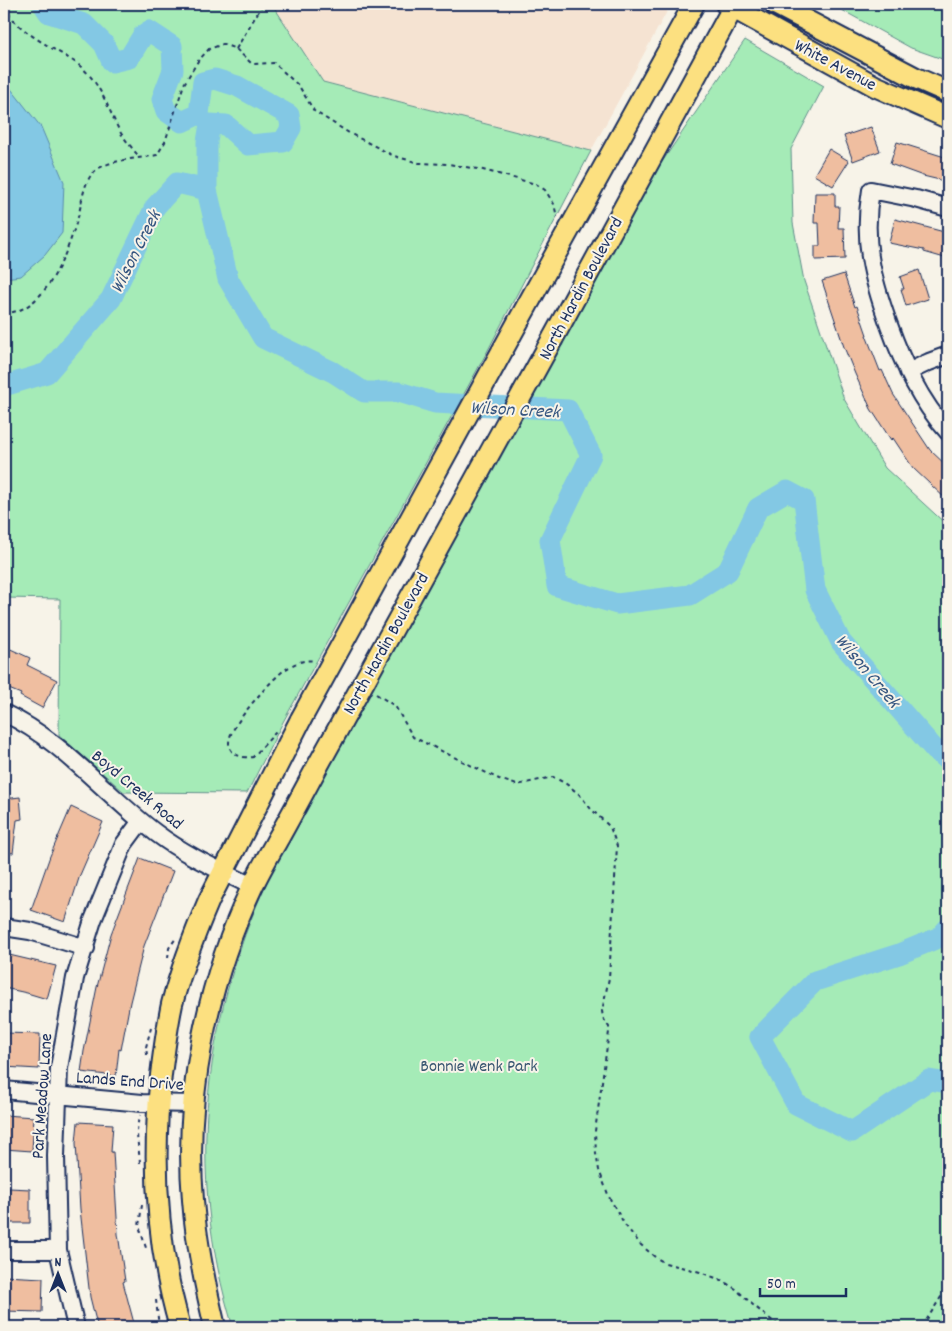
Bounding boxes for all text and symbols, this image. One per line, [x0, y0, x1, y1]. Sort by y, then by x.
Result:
street label: White Avenue [789, 34, 880, 98]
water label: Wilson Creek [105, 205, 170, 299]
street label: North Hardin Boulevard [534, 213, 630, 365]
water label: Wilson Creek [469, 396, 562, 427]
street label: North Hardin Boulevard [338, 569, 437, 720]
water label: Wilson Creek [827, 629, 907, 717]
street label: Boyd Creek Road [85, 745, 188, 837]
street label: Park Meadow Lane [27, 1032, 60, 1160]
park label: Bonnie Wenk Park [420, 1055, 538, 1080]
street label: Lands End Drive [75, 1066, 185, 1099]
north arrow [32, 1248, 82, 1298]
text: N [55, 1253, 62, 1273]
scale bar [760, 1266, 846, 1298]
text: 50 m [767, 1274, 796, 1296]

